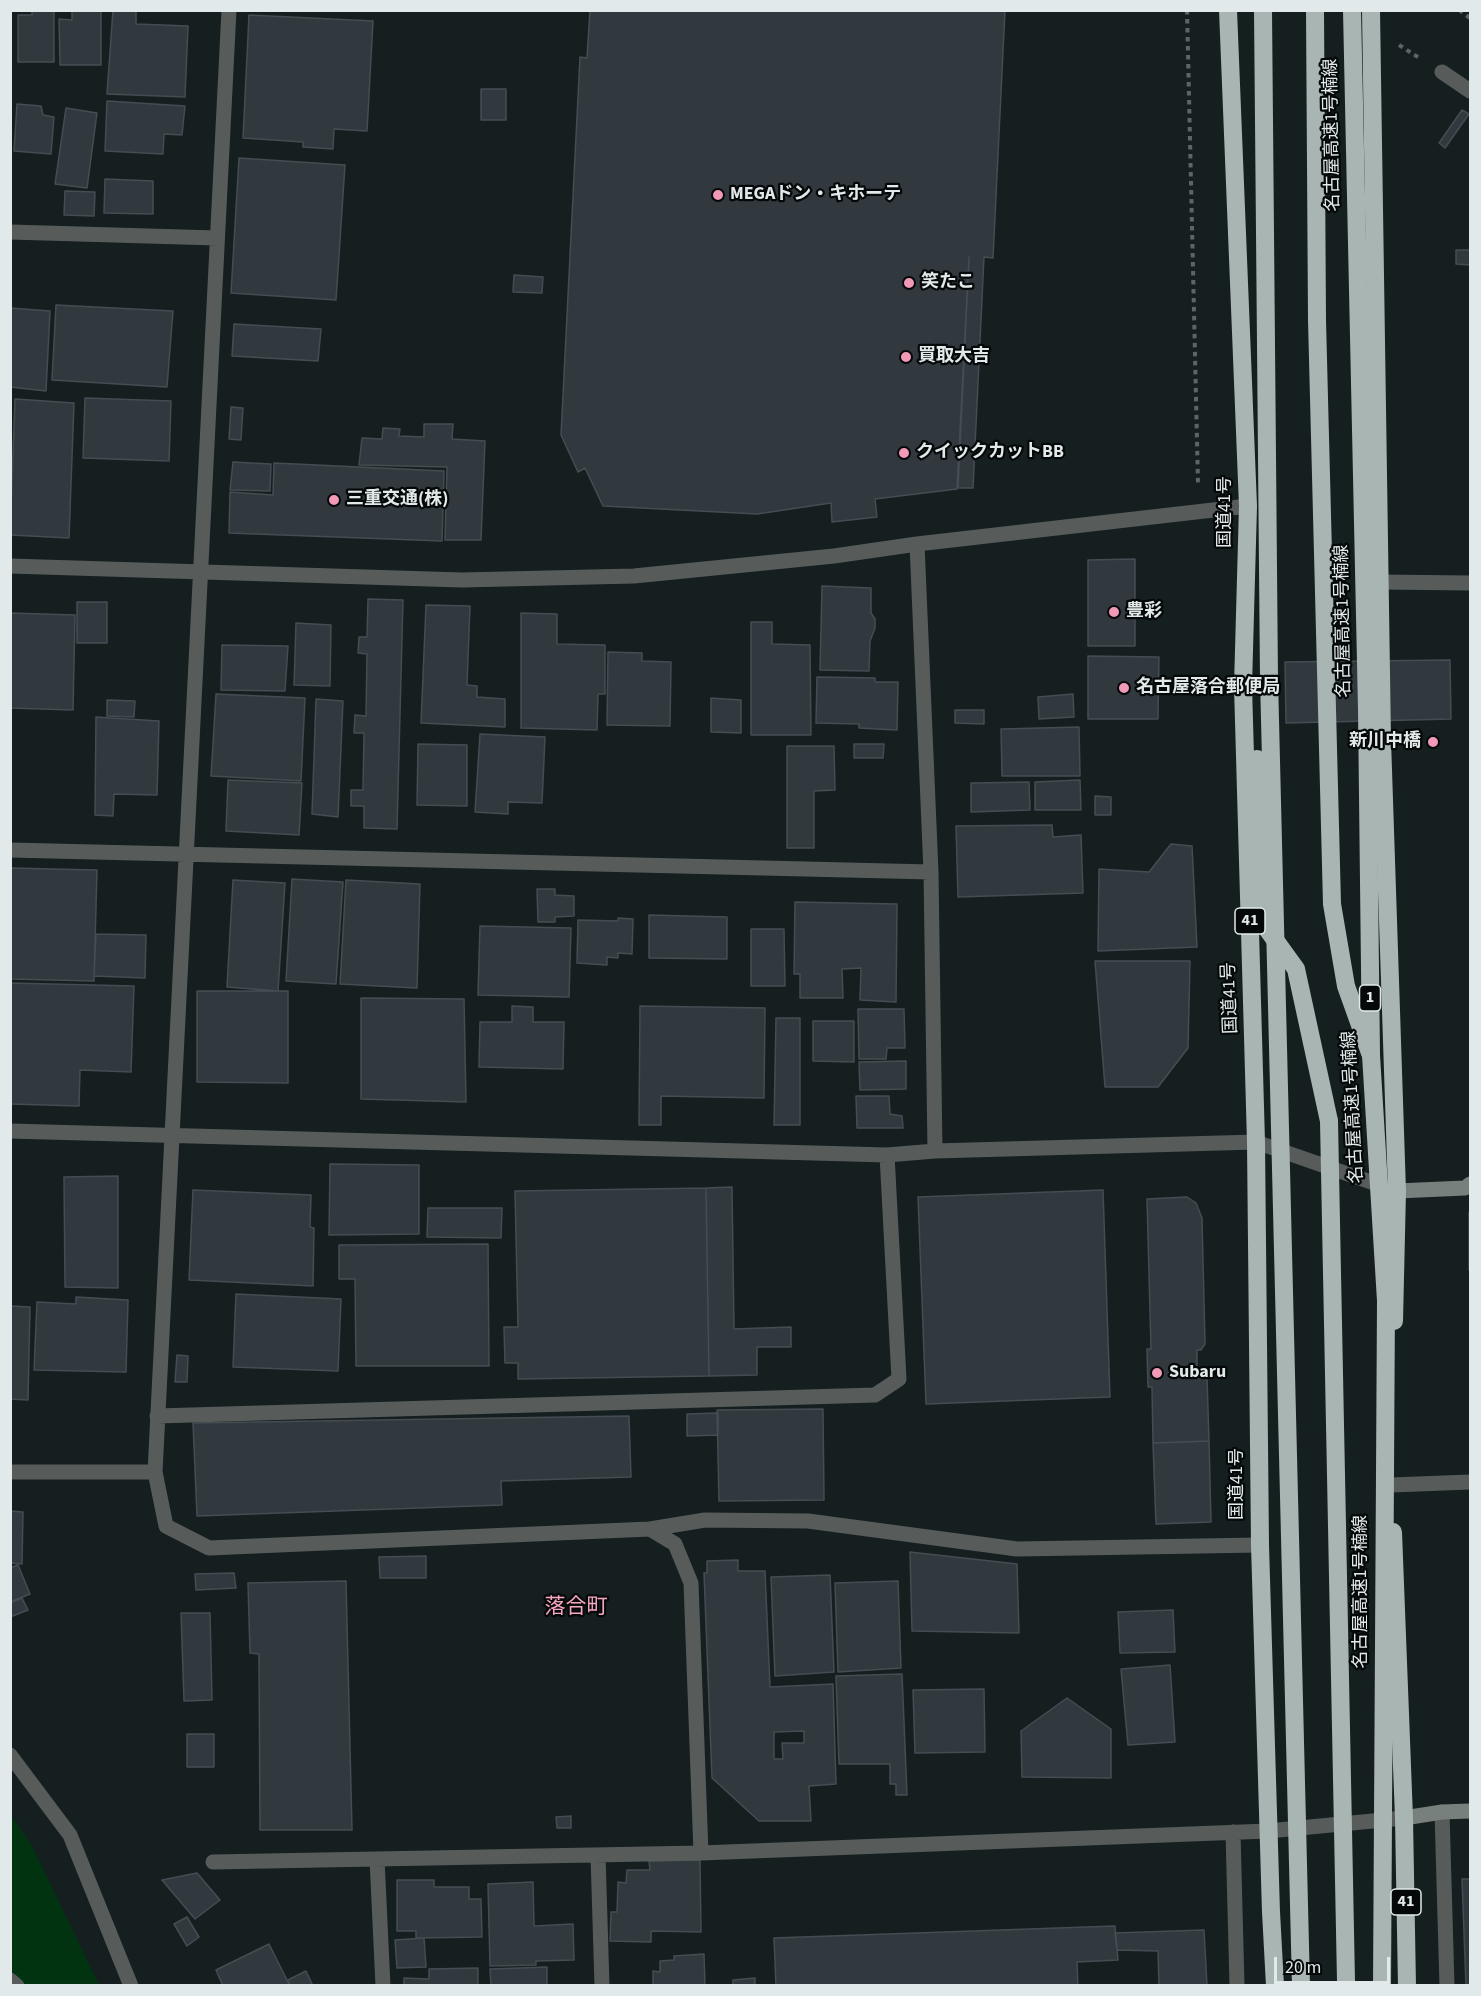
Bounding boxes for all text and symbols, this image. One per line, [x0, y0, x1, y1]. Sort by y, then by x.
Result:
street label: 名古屋高速1号楠線 [1321, 58, 1345, 212]
place label: MEGAドン・キホーテ [730, 184, 901, 206]
marker: MEGAドン・キホーテ [711, 188, 725, 202]
place label: 笑たこ [921, 272, 975, 294]
marker: 笑たこ [902, 276, 916, 290]
place label: 買取大吉 [918, 346, 990, 368]
marker: 買取大吉 [899, 350, 913, 364]
place label: クイックカットBB [916, 442, 1064, 464]
marker: クイックカットBB [897, 446, 911, 460]
street label: 国道41号 [1215, 476, 1237, 548]
place label: 三重交通(株) [346, 489, 448, 511]
marker: 三重交通(株) [327, 493, 341, 507]
street label: 名古屋高速1号楠線 [1332, 544, 1356, 698]
place label: 豊彩 [1126, 601, 1162, 623]
marker: 豊彩 [1107, 605, 1121, 619]
place label: 名古屋落合郵便局 [1136, 677, 1280, 699]
marker: 名古屋落合郵便局 [1117, 681, 1131, 695]
place label: 新川中橋 [1349, 731, 1421, 753]
marker: 新川中橋 [1426, 735, 1440, 749]
road number: 41 [1235, 908, 1265, 934]
street label: 国道41号 [1219, 962, 1243, 1034]
road number: 1 [1360, 985, 1380, 1011]
street label: 名古屋高速1号楠線 [1339, 1030, 1369, 1184]
place label: Subaru [1169, 1362, 1226, 1384]
marker: Subaru [1150, 1366, 1164, 1380]
street label: 国道41号 [1227, 1448, 1249, 1520]
street label: 名古屋高速1号楠線 [1351, 1516, 1373, 1668]
district label: 落合町 [545, 1595, 607, 1621]
road number: 41 [1391, 1889, 1421, 1915]
scale bar [1277, 1945, 1392, 1983]
text: 20 m [1285, 1955, 1321, 1980]

